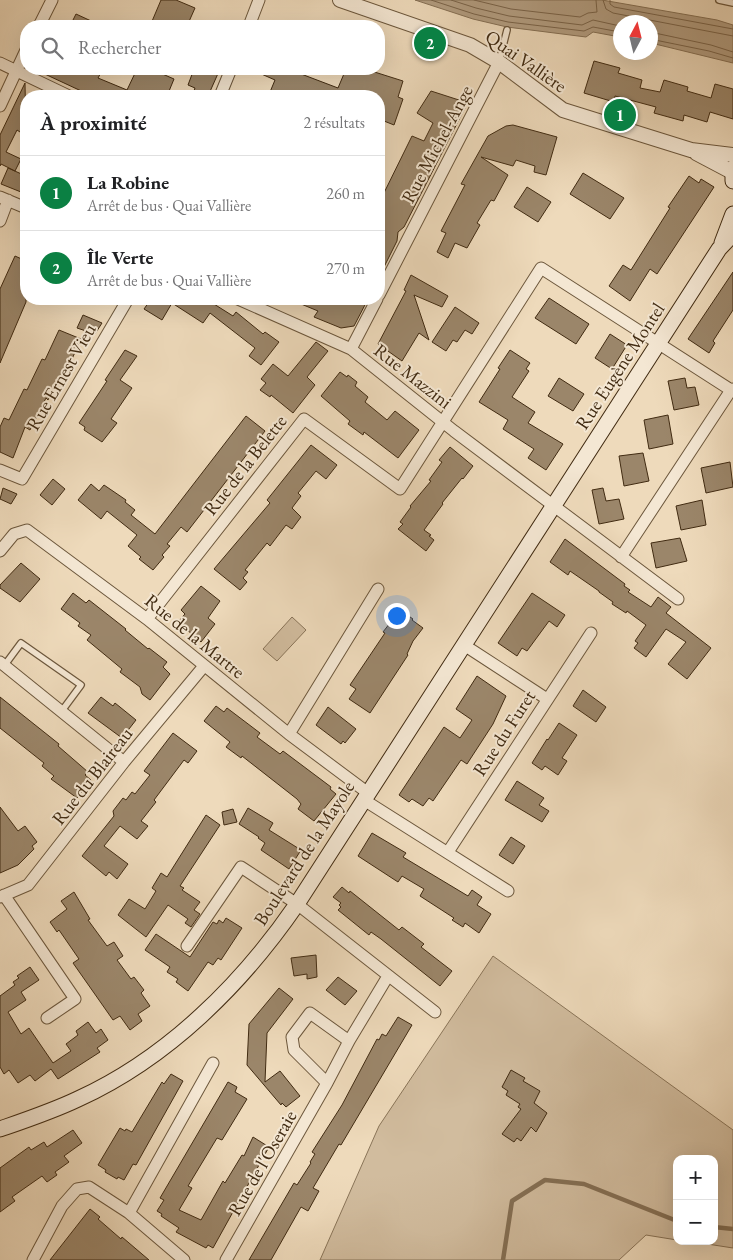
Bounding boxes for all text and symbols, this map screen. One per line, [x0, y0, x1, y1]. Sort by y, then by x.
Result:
north arrow [613, 15, 658, 60]
search box [20, 20, 385, 75]
pin: 2 [414, 24, 446, 62]
street label: Quai Vallière [480, 24, 572, 98]
icon: search [38, 34, 66, 62]
text: Rechercher [78, 35, 161, 60]
street label: Rue Michel-Ange [395, 81, 479, 207]
pin: 1 [604, 96, 636, 134]
text: À proximité [40, 109, 147, 136]
text: 2 résultats [303, 112, 365, 133]
text: La Robine [87, 170, 169, 195]
text: 1 [52, 183, 60, 204]
text: 260 m [326, 183, 365, 204]
text: Arrêt de bus · Quai Vallière [87, 195, 251, 216]
text: Île Verte [87, 245, 154, 270]
text: 2 [52, 258, 60, 279]
text: 270 m [326, 258, 365, 279]
text: Arrêt de bus · Quai Vallière [87, 270, 251, 291]
street label: Rue Eugène Montel [570, 297, 671, 434]
street label: Rue Ernest Vieu [20, 319, 102, 435]
street label: Rue Mazzini [369, 338, 457, 414]
street label: Rue de la Belette [198, 409, 292, 521]
street label: Rue de la Martre [140, 588, 250, 684]
your location [384, 603, 410, 629]
street label: Rue du Furet [467, 685, 541, 781]
street label: Rue du Blaireau [46, 722, 138, 830]
street label: Boulevard de la Mayole [248, 776, 360, 930]
street label: Rue de l'Oseraie [222, 1106, 302, 1220]
map controls [673, 1155, 718, 1245]
button: + [673, 1155, 718, 1200]
button: − [673, 1200, 718, 1245]

